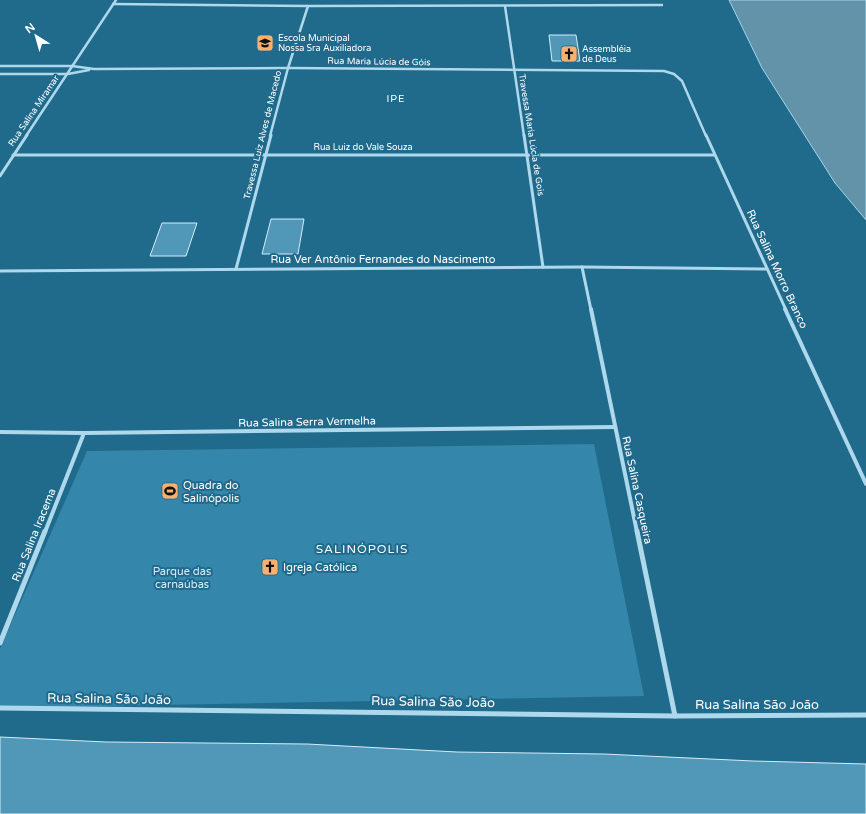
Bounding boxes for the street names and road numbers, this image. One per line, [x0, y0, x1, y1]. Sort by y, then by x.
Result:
street label: Rua Maria Lúcia de Góis [327, 56, 431, 68]
street label: Travessa Luiz Alves de Macedo [242, 69, 284, 200]
street label: Rua Salina Miramar [6, 73, 62, 149]
street label: Travessa Maria Lúcia de Gois [516, 73, 546, 197]
street label: Rua Luiz do Vale Souza [313, 142, 413, 153]
street label: Rua Salina Morro Branco [744, 207, 810, 331]
street label: Rua Ver Antônio Fernandes do Nascimento [270, 253, 496, 266]
street label: Rua Salina Serra Vermelha [238, 414, 376, 430]
street label: Rua Salina Casqueira [619, 435, 655, 545]
street label: Rua Salina Iracema [9, 486, 59, 584]
street label: Rua Salina São João [47, 690, 171, 708]
street label: Rua Salina São João [371, 693, 495, 711]
street label: Rua Salina São João [695, 697, 819, 713]

